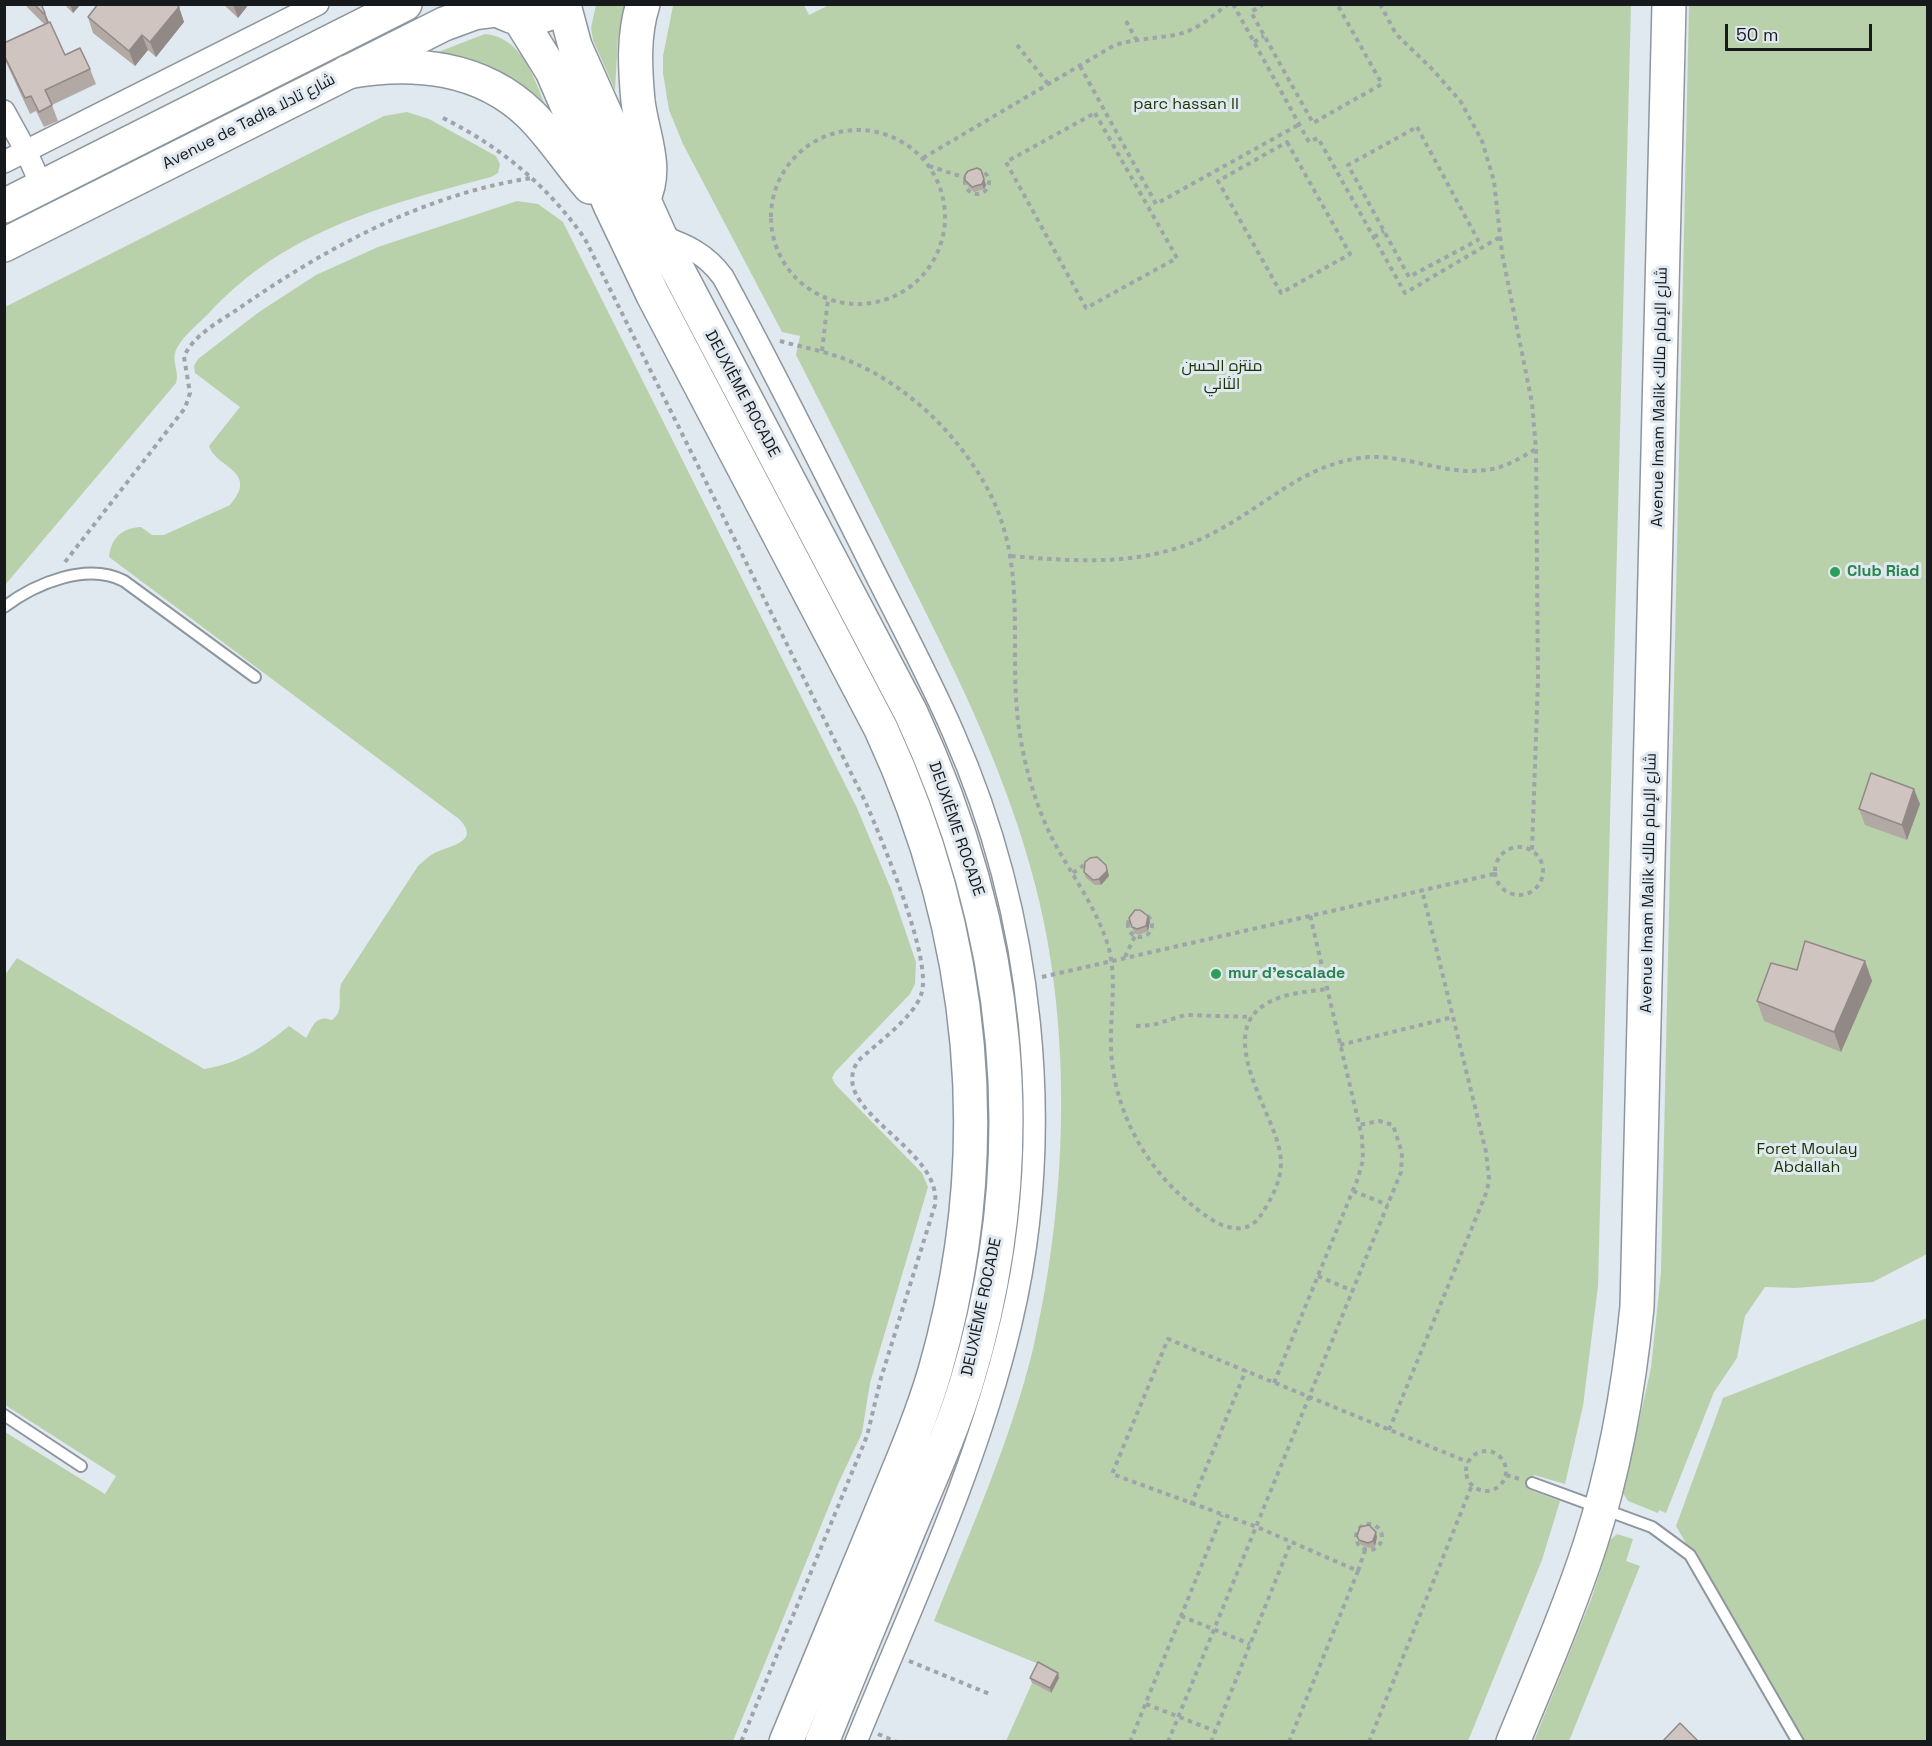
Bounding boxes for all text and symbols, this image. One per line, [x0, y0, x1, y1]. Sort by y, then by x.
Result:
scale bar [1728, 12, 1875, 50]
text: 50 m [1736, 23, 1778, 46]
street label: Avenue de Tadla شارع تادلا [159, 70, 339, 174]
park label: parc hassan II [1133, 95, 1239, 115]
street label: Avenue Imam Malik شارع الإمام مالك [1648, 267, 1672, 527]
street label: DEUXIÈME ROCADE [700, 327, 784, 461]
park label: منتزه الحسن الثاني [1182, 357, 1262, 395]
place label: Club Riad [1847, 562, 1919, 582]
marker: Club Riad [1828, 565, 1842, 579]
street label: Avenue Imam Malik شارع الإمام مالك [1637, 753, 1661, 1013]
street label: DEUXIÈME ROCADE [924, 759, 988, 899]
place label: mur d'escalade [1228, 964, 1345, 984]
marker: mur d'escalade [1209, 967, 1223, 981]
park label: Foret Moulay Abdallah [1756, 1140, 1858, 1178]
street label: DEUXIÈME ROCADE [958, 1236, 1006, 1378]

